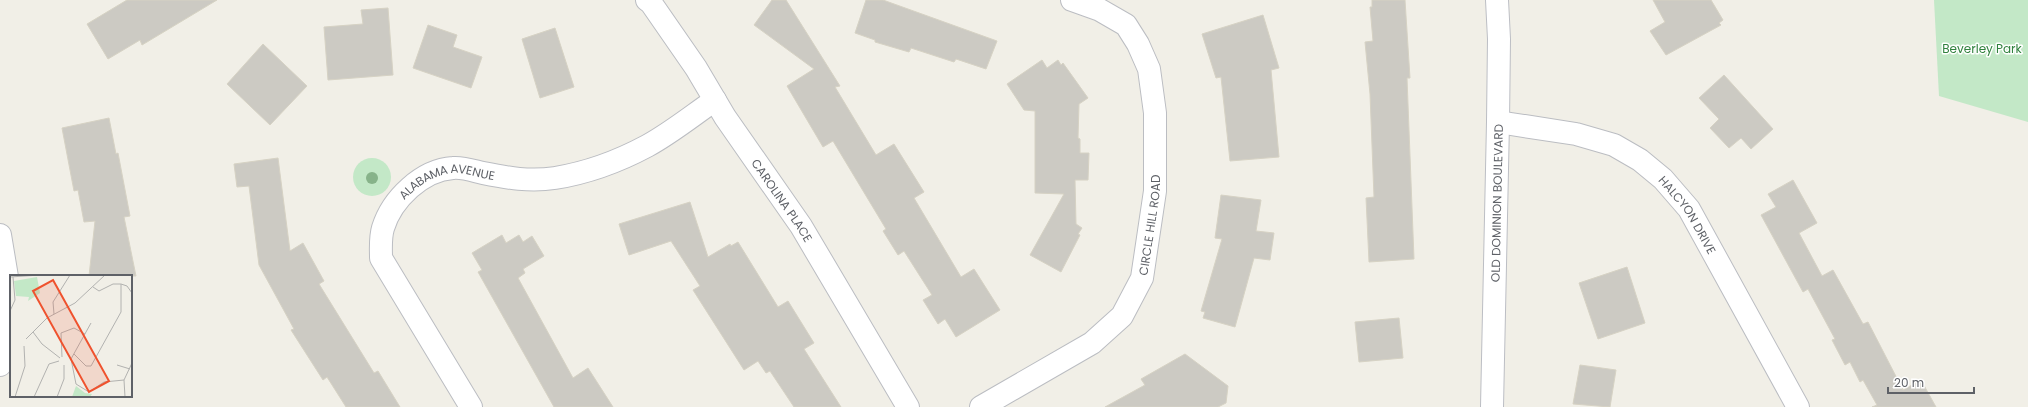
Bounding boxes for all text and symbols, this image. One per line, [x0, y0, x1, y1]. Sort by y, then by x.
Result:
park label: Beverley Park [1942, 40, 2023, 57]
street label: OLD DOMINION BOULEVARD [1486, 124, 1506, 282]
street label: CAROLINA PLACE [748, 155, 817, 245]
street label: ALABAMA AVENUE [395, 159, 496, 203]
street label: HALCYON DRIVE [1655, 172, 1721, 257]
street label: CIRCLE HILL ROAD [1134, 175, 1164, 276]
inset map [10, 275, 132, 397]
scale bar [1888, 369, 1974, 395]
text: 20 m [1894, 374, 1924, 391]

